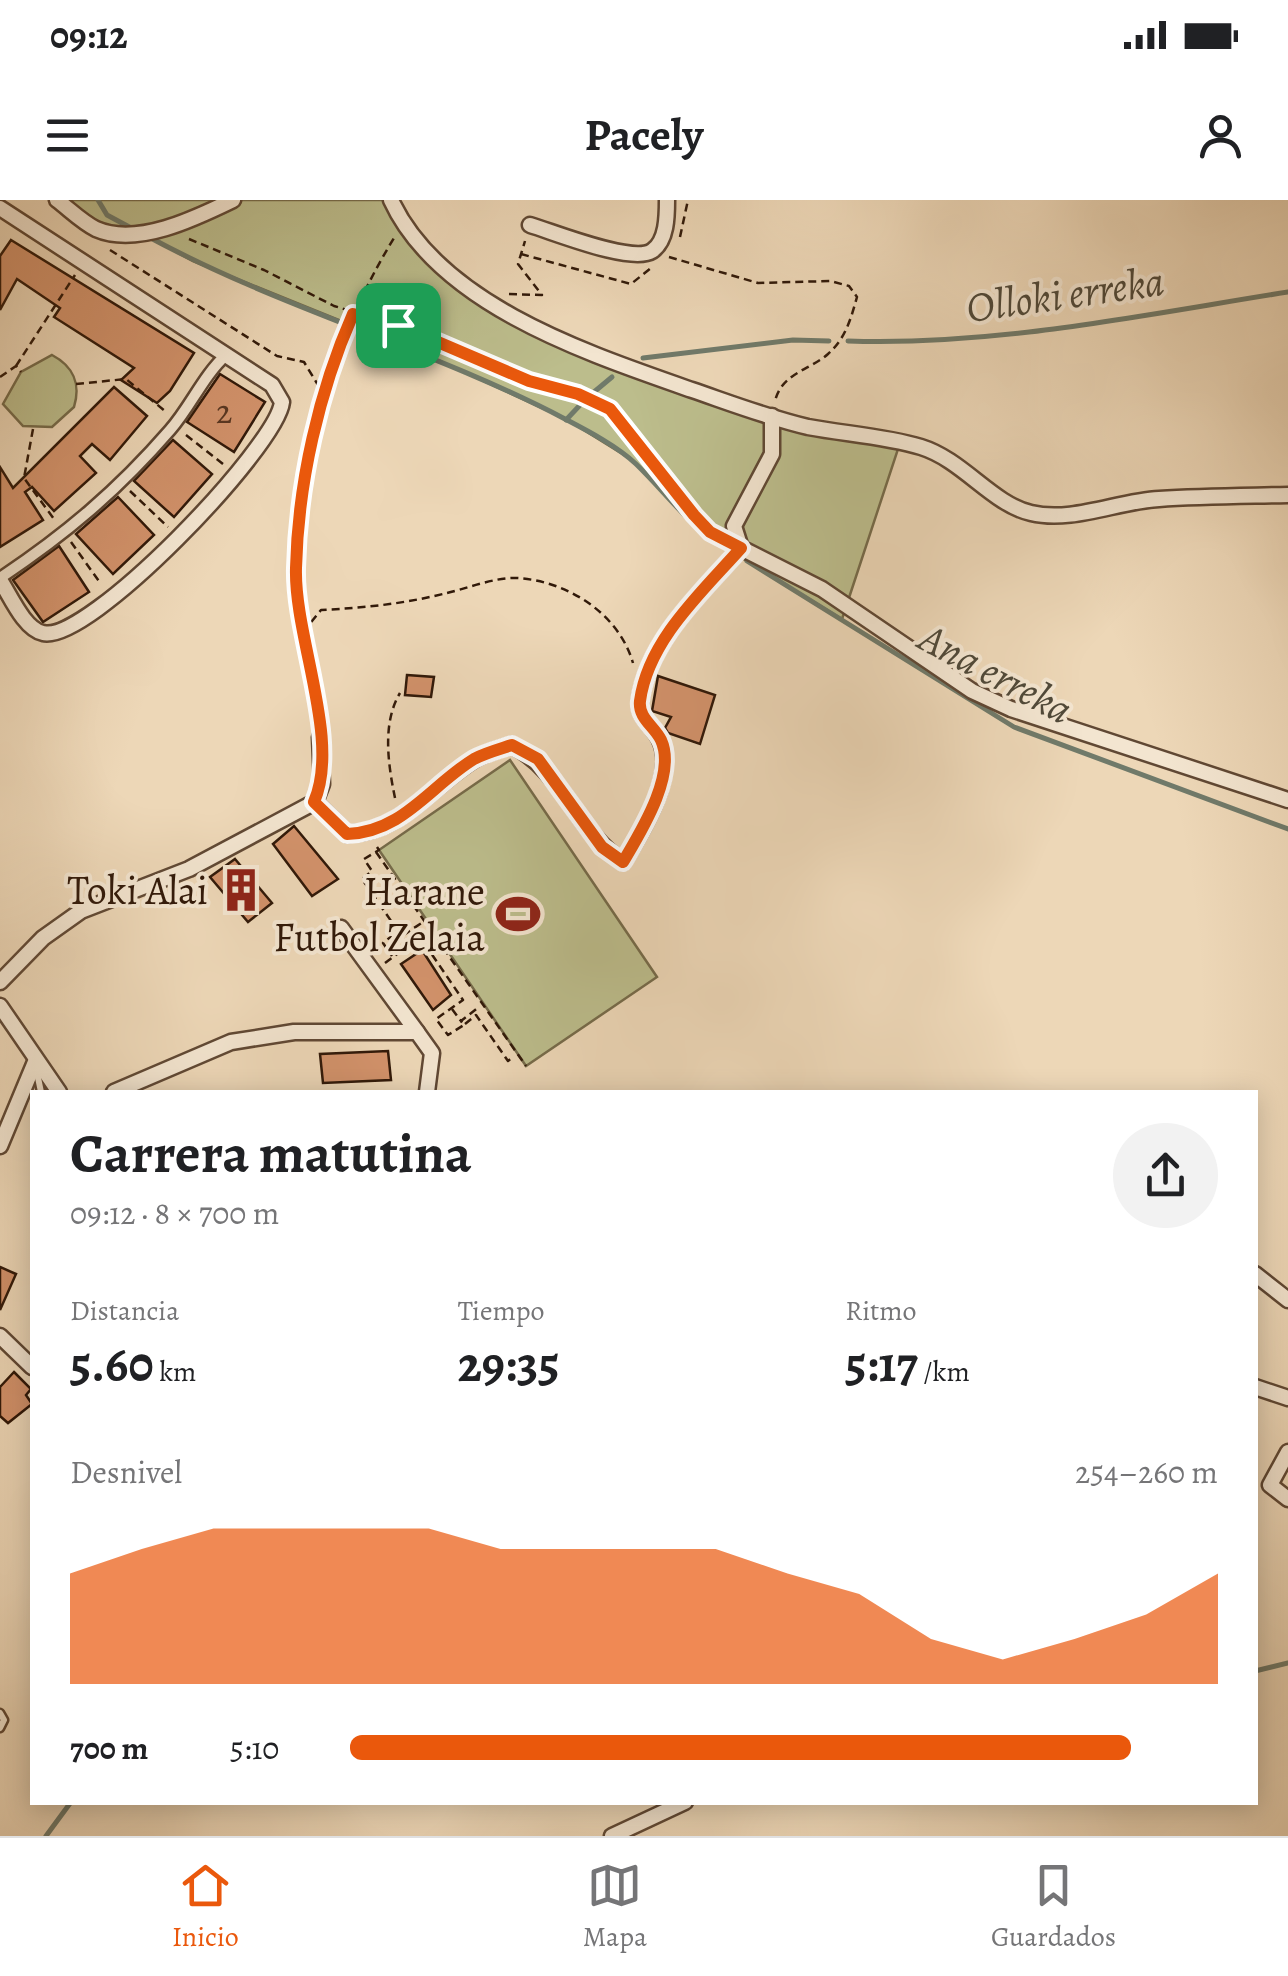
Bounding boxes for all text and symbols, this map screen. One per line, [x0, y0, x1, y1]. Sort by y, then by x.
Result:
text: 09:12 [50, 9, 128, 61]
text: Pacely [585, 104, 703, 166]
icon: menu [40, 108, 95, 163]
icon: person [1193, 108, 1248, 163]
water label: Olloki erreka [963, 252, 1167, 336]
pin [356, 283, 441, 368]
icon: arrive [371, 298, 426, 353]
house number: 2 [216, 387, 232, 435]
water label: Ana erreka [908, 608, 1083, 737]
place label: Toki Alai [67, 863, 208, 918]
place label: Harane Futbol Zelaia [274, 864, 485, 965]
building icon: Toki Alai [217, 866, 265, 914]
sports icon: Harane Futbol Zelaia [494, 890, 542, 938]
text: Carrera matutina [70, 1116, 471, 1191]
button: share [1113, 1123, 1218, 1228]
text: 09:12 · 8 × 700 m [70, 1191, 279, 1235]
text: Distancia [70, 1292, 179, 1330]
text: Tiempo [458, 1292, 545, 1330]
text: Ritmo [845, 1292, 917, 1330]
text: 5.60 [70, 1330, 154, 1398]
text: 29:35 [458, 1330, 560, 1398]
text: 5:17 [845, 1330, 918, 1398]
text: km [154, 1353, 196, 1391]
text: /km [918, 1353, 970, 1391]
text: Desnivel [70, 1450, 182, 1494]
text: 254–260 m [1075, 1450, 1218, 1494]
text: 700 m [70, 1726, 148, 1770]
text: 5:10 [230, 1726, 279, 1770]
tab: Inicio [172, 1858, 239, 1956]
tab: Mapa [583, 1858, 647, 1956]
tab: Guardados [991, 1858, 1116, 1956]

